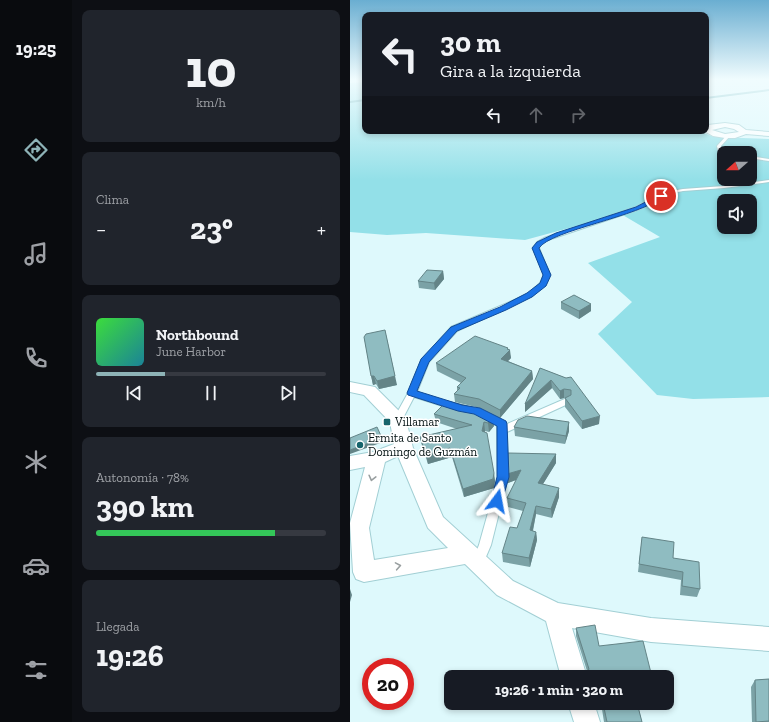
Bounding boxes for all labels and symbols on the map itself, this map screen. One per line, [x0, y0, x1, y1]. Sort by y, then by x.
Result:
north arrow [717, 146, 757, 186]
pin [644, 179, 678, 213]
place label: Villamar [394, 415, 439, 429]
marker: Villamar [382, 417, 392, 427]
place label: Ermita de Santo Domingo de Guzmán [368, 431, 477, 459]
marker: Ermita de Santo Domingo de Guzmán [355, 440, 365, 450]
one-way arrow [368, 474, 377, 481]
position arrow [476, 480, 518, 522]
one-way arrow [395, 563, 401, 571]
speed limit sign: 20 [362, 658, 414, 710]

